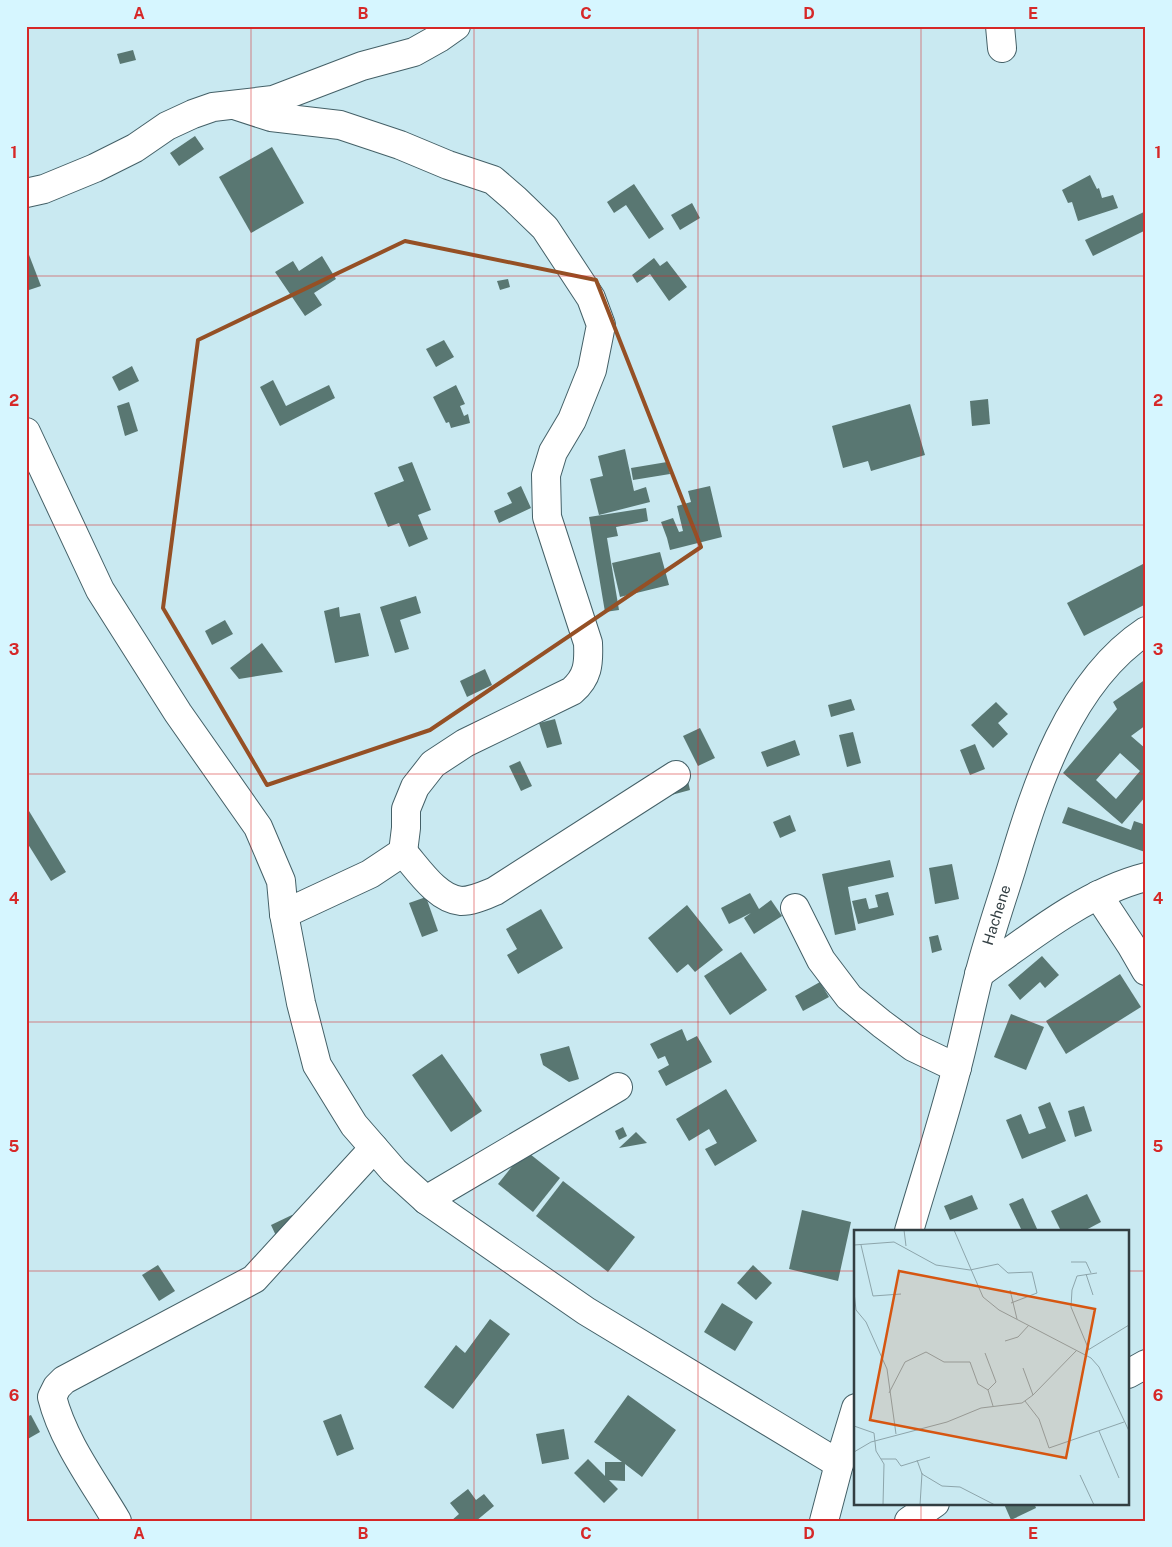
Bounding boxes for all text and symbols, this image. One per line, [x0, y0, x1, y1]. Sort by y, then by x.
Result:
text: A [133, 4, 145, 23]
text: B [358, 4, 369, 23]
text: C [580, 4, 592, 23]
text: D [803, 4, 815, 23]
text: E [1028, 4, 1038, 23]
text: 1 [11, 143, 17, 162]
text: 1 [1155, 143, 1161, 162]
text: 2 [9, 391, 19, 410]
text: 2 [1153, 391, 1163, 410]
text: 3 [9, 640, 19, 659]
text: 3 [1153, 640, 1163, 659]
street label: Hachene [979, 883, 1014, 947]
text: 4 [9, 889, 20, 908]
text: 4 [1153, 889, 1164, 908]
text: 5 [9, 1137, 20, 1156]
text: 5 [1153, 1137, 1164, 1156]
inset map [854, 1230, 1130, 1504]
text: 6 [9, 1386, 19, 1405]
text: 6 [1153, 1386, 1163, 1405]
text: A [133, 1524, 145, 1543]
text: B [358, 1524, 369, 1543]
text: C [580, 1524, 592, 1543]
text: D [803, 1524, 815, 1543]
text: E [1028, 1524, 1038, 1543]

